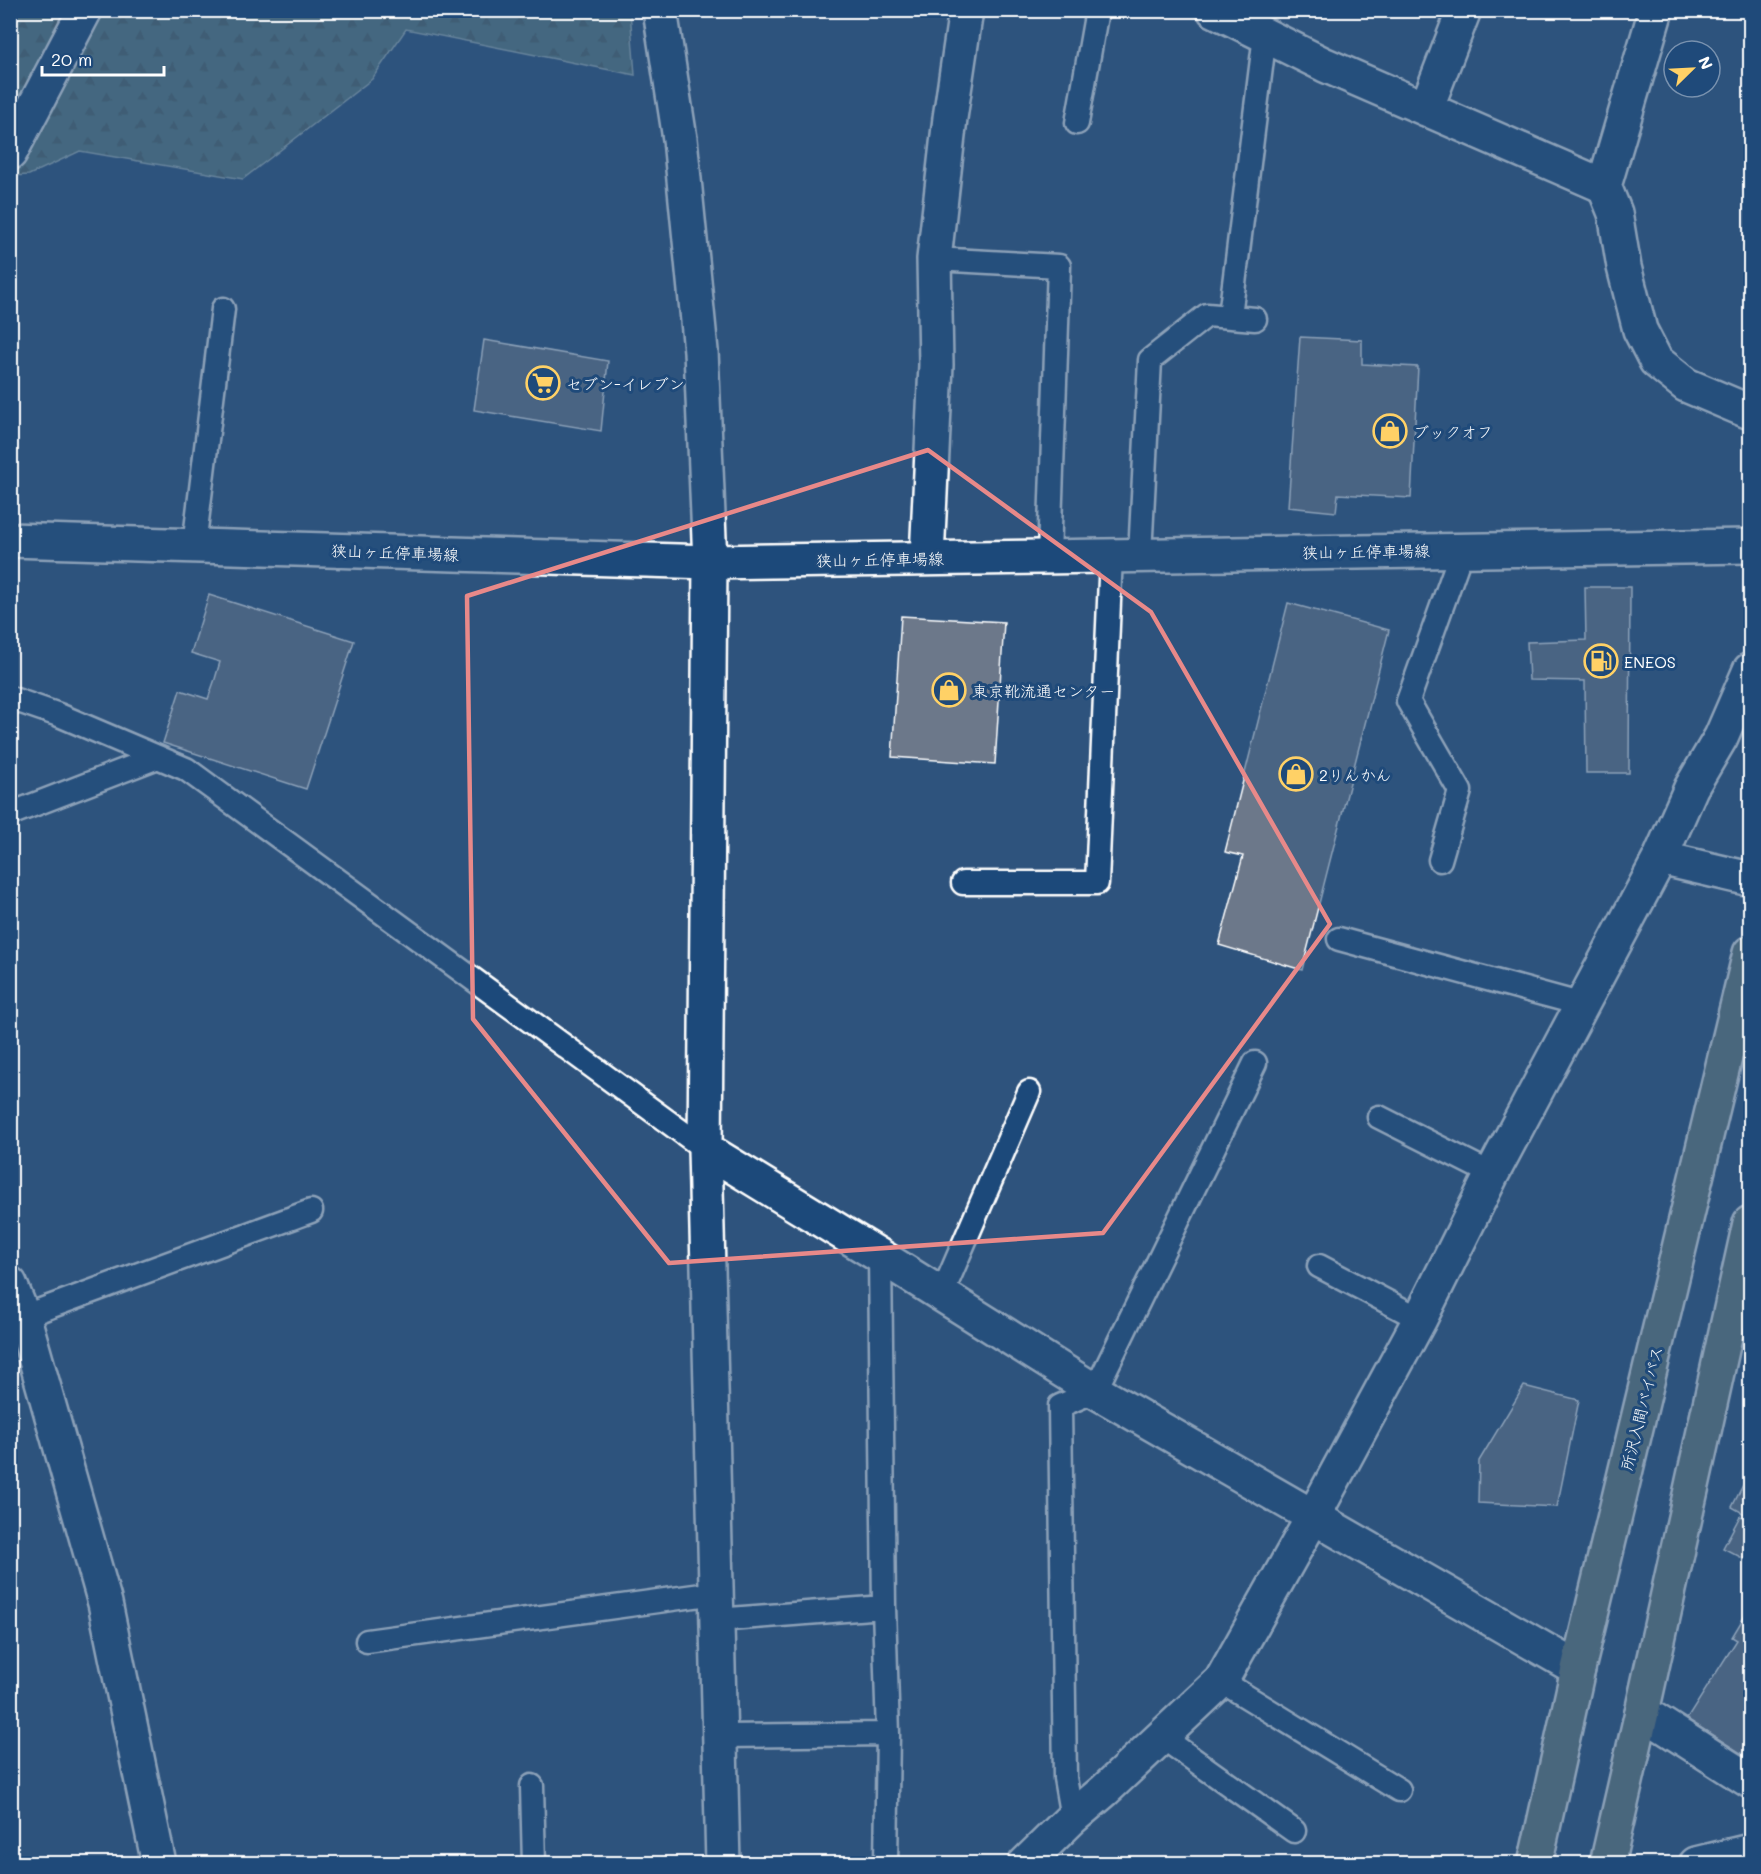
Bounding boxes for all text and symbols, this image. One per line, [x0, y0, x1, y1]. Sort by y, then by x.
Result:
scale bar [42, 39, 164, 77]
north arrow [1662, 39, 1722, 99]
text: 20 m [51, 47, 92, 71]
text: N [1694, 53, 1718, 73]
supermarket icon: セブン-イレブン [525, 365, 561, 401]
place label: セブン-イレブン [566, 373, 685, 394]
shop icon: ブックオフ [1372, 413, 1408, 449]
place label: ブックオフ [1413, 421, 1493, 442]
street label: 狭山ヶ丘停車場線 [331, 539, 459, 565]
street label: 狭山ヶ丘停車場線 [1302, 539, 1430, 563]
street label: 狭山ヶ丘停車場線 [816, 547, 944, 571]
fuel station icon: ENEOS [1583, 643, 1619, 679]
place label: ENEOS [1624, 651, 1676, 672]
shop icon: 東京靴流通センター [931, 672, 967, 708]
place label: 東京靴流通センター [972, 680, 1115, 701]
shop icon: 2りんかん [1278, 756, 1314, 792]
place label: 2りんかん [1319, 764, 1392, 785]
street label: 所沢入間バイパス [1615, 1344, 1667, 1472]

